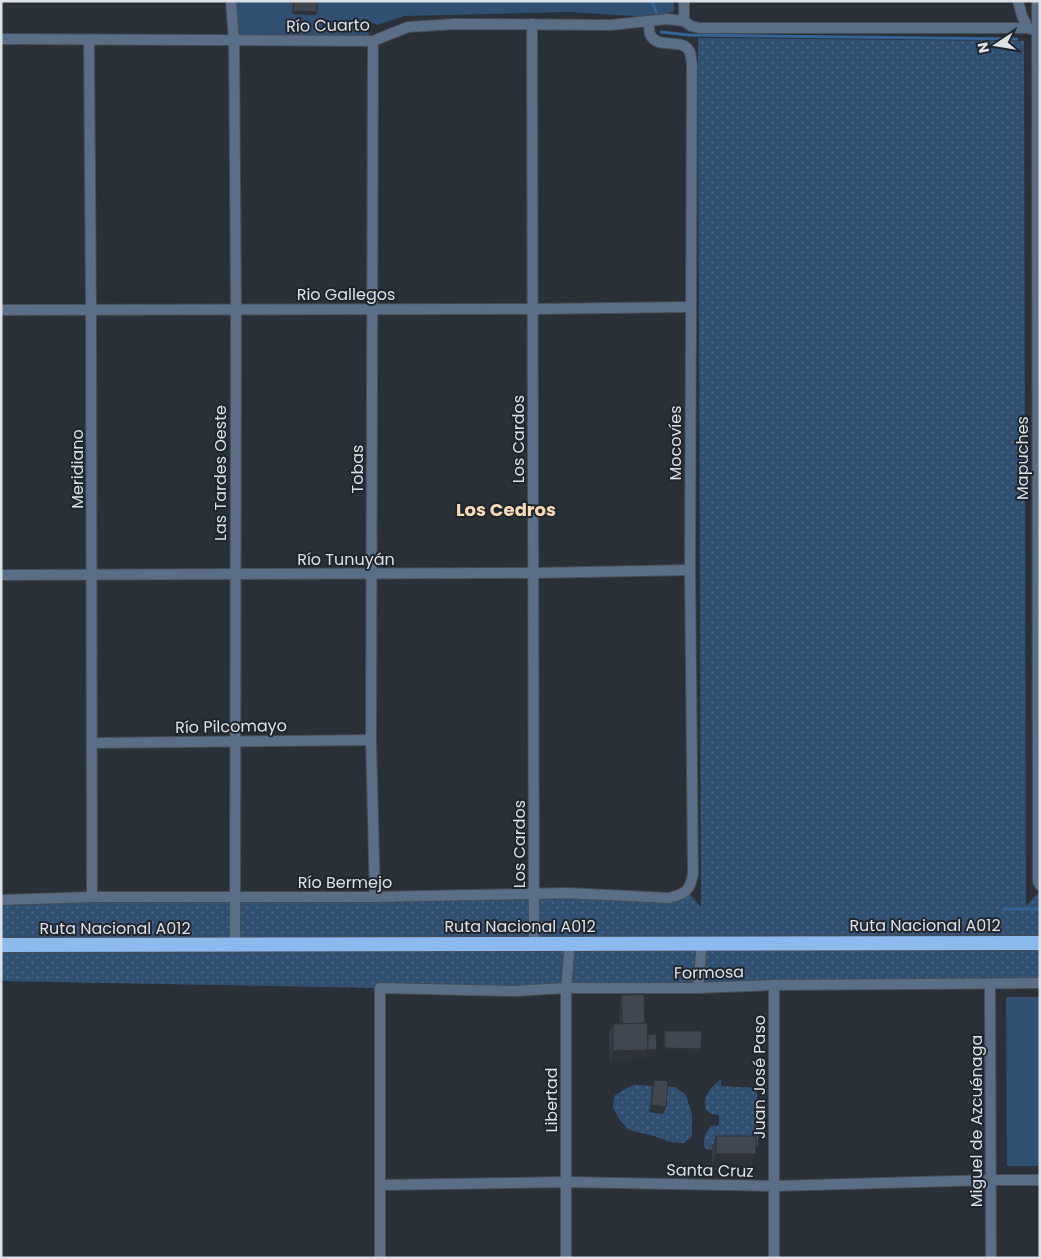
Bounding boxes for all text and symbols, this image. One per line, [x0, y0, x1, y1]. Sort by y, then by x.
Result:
street label: Río Cuarto [286, 13, 370, 38]
north arrow [971, 20, 1021, 70]
text: N [972, 40, 994, 55]
street label: Rio Gallegos [297, 283, 395, 306]
street label: Los Cardos [507, 395, 530, 483]
street label: Las Tardes Oeste [209, 405, 232, 541]
street label: Mocovíes [664, 405, 687, 481]
street label: Mapuches [1011, 416, 1034, 500]
street label: Meridiano [66, 429, 89, 509]
street label: Tobas [346, 445, 369, 493]
district label: Los Cedros [456, 497, 556, 522]
street label: Río Tunuyán [297, 548, 395, 571]
street label: Río Pilcomayo [175, 714, 287, 739]
street label: Los Cardos [508, 800, 531, 888]
street label: Río Bermejo [298, 871, 392, 894]
street label: Ruta Nacional A012 [849, 914, 1001, 937]
street label: Ruta Nacional A012 [444, 915, 596, 938]
street label: Ruta Nacional A012 [39, 917, 191, 940]
street label: Formosa [674, 960, 744, 985]
street label: Juan José Paso [748, 1015, 771, 1139]
street label: Miguel de Azcuénaga [965, 1035, 988, 1207]
street label: Libertad [540, 1067, 563, 1133]
street label: Santa Cruz [666, 1158, 754, 1183]

